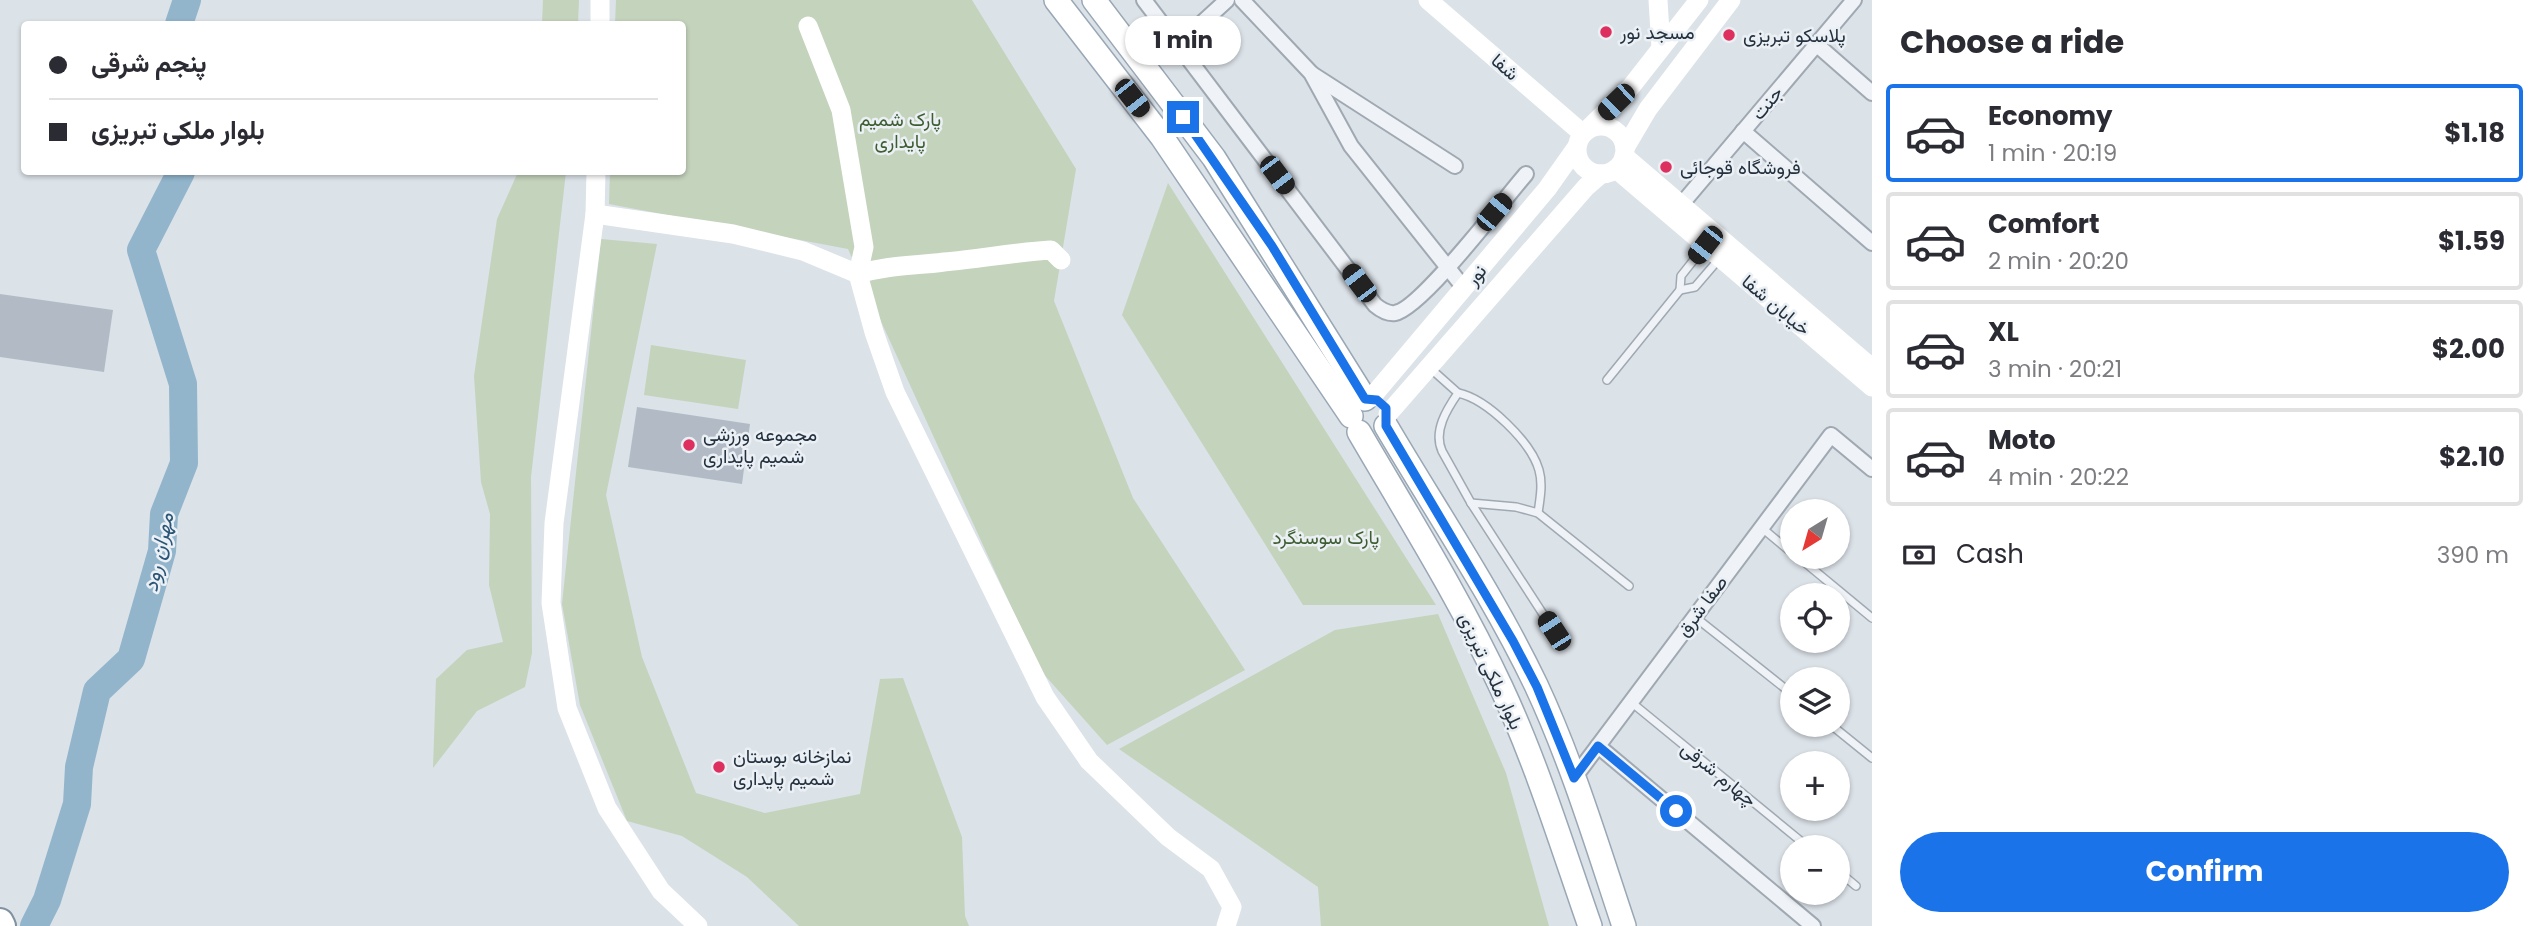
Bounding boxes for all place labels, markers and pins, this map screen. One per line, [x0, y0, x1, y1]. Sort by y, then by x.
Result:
place label: مسجد نور [1619, 19, 1695, 46]
place label: پلاسکو تبریزی [1743, 22, 1846, 49]
marker: مسجد نور [1598, 24, 1614, 40]
marker: پلاسکو تبریزی [1721, 27, 1737, 43]
place label: فروشگاه قوجائی [1680, 154, 1801, 181]
marker: فروشگاه قوجائی [1658, 159, 1674, 175]
place label: مجموعه ورزشی شمیم پایداری [703, 421, 817, 470]
marker: مجموعه ورزشی شمیم پایداری [681, 437, 697, 453]
place label: نمازخانه بوستان شمیم پایداری [733, 743, 852, 792]
marker: نمازخانه بوستان شمیم پایداری [711, 759, 727, 775]

